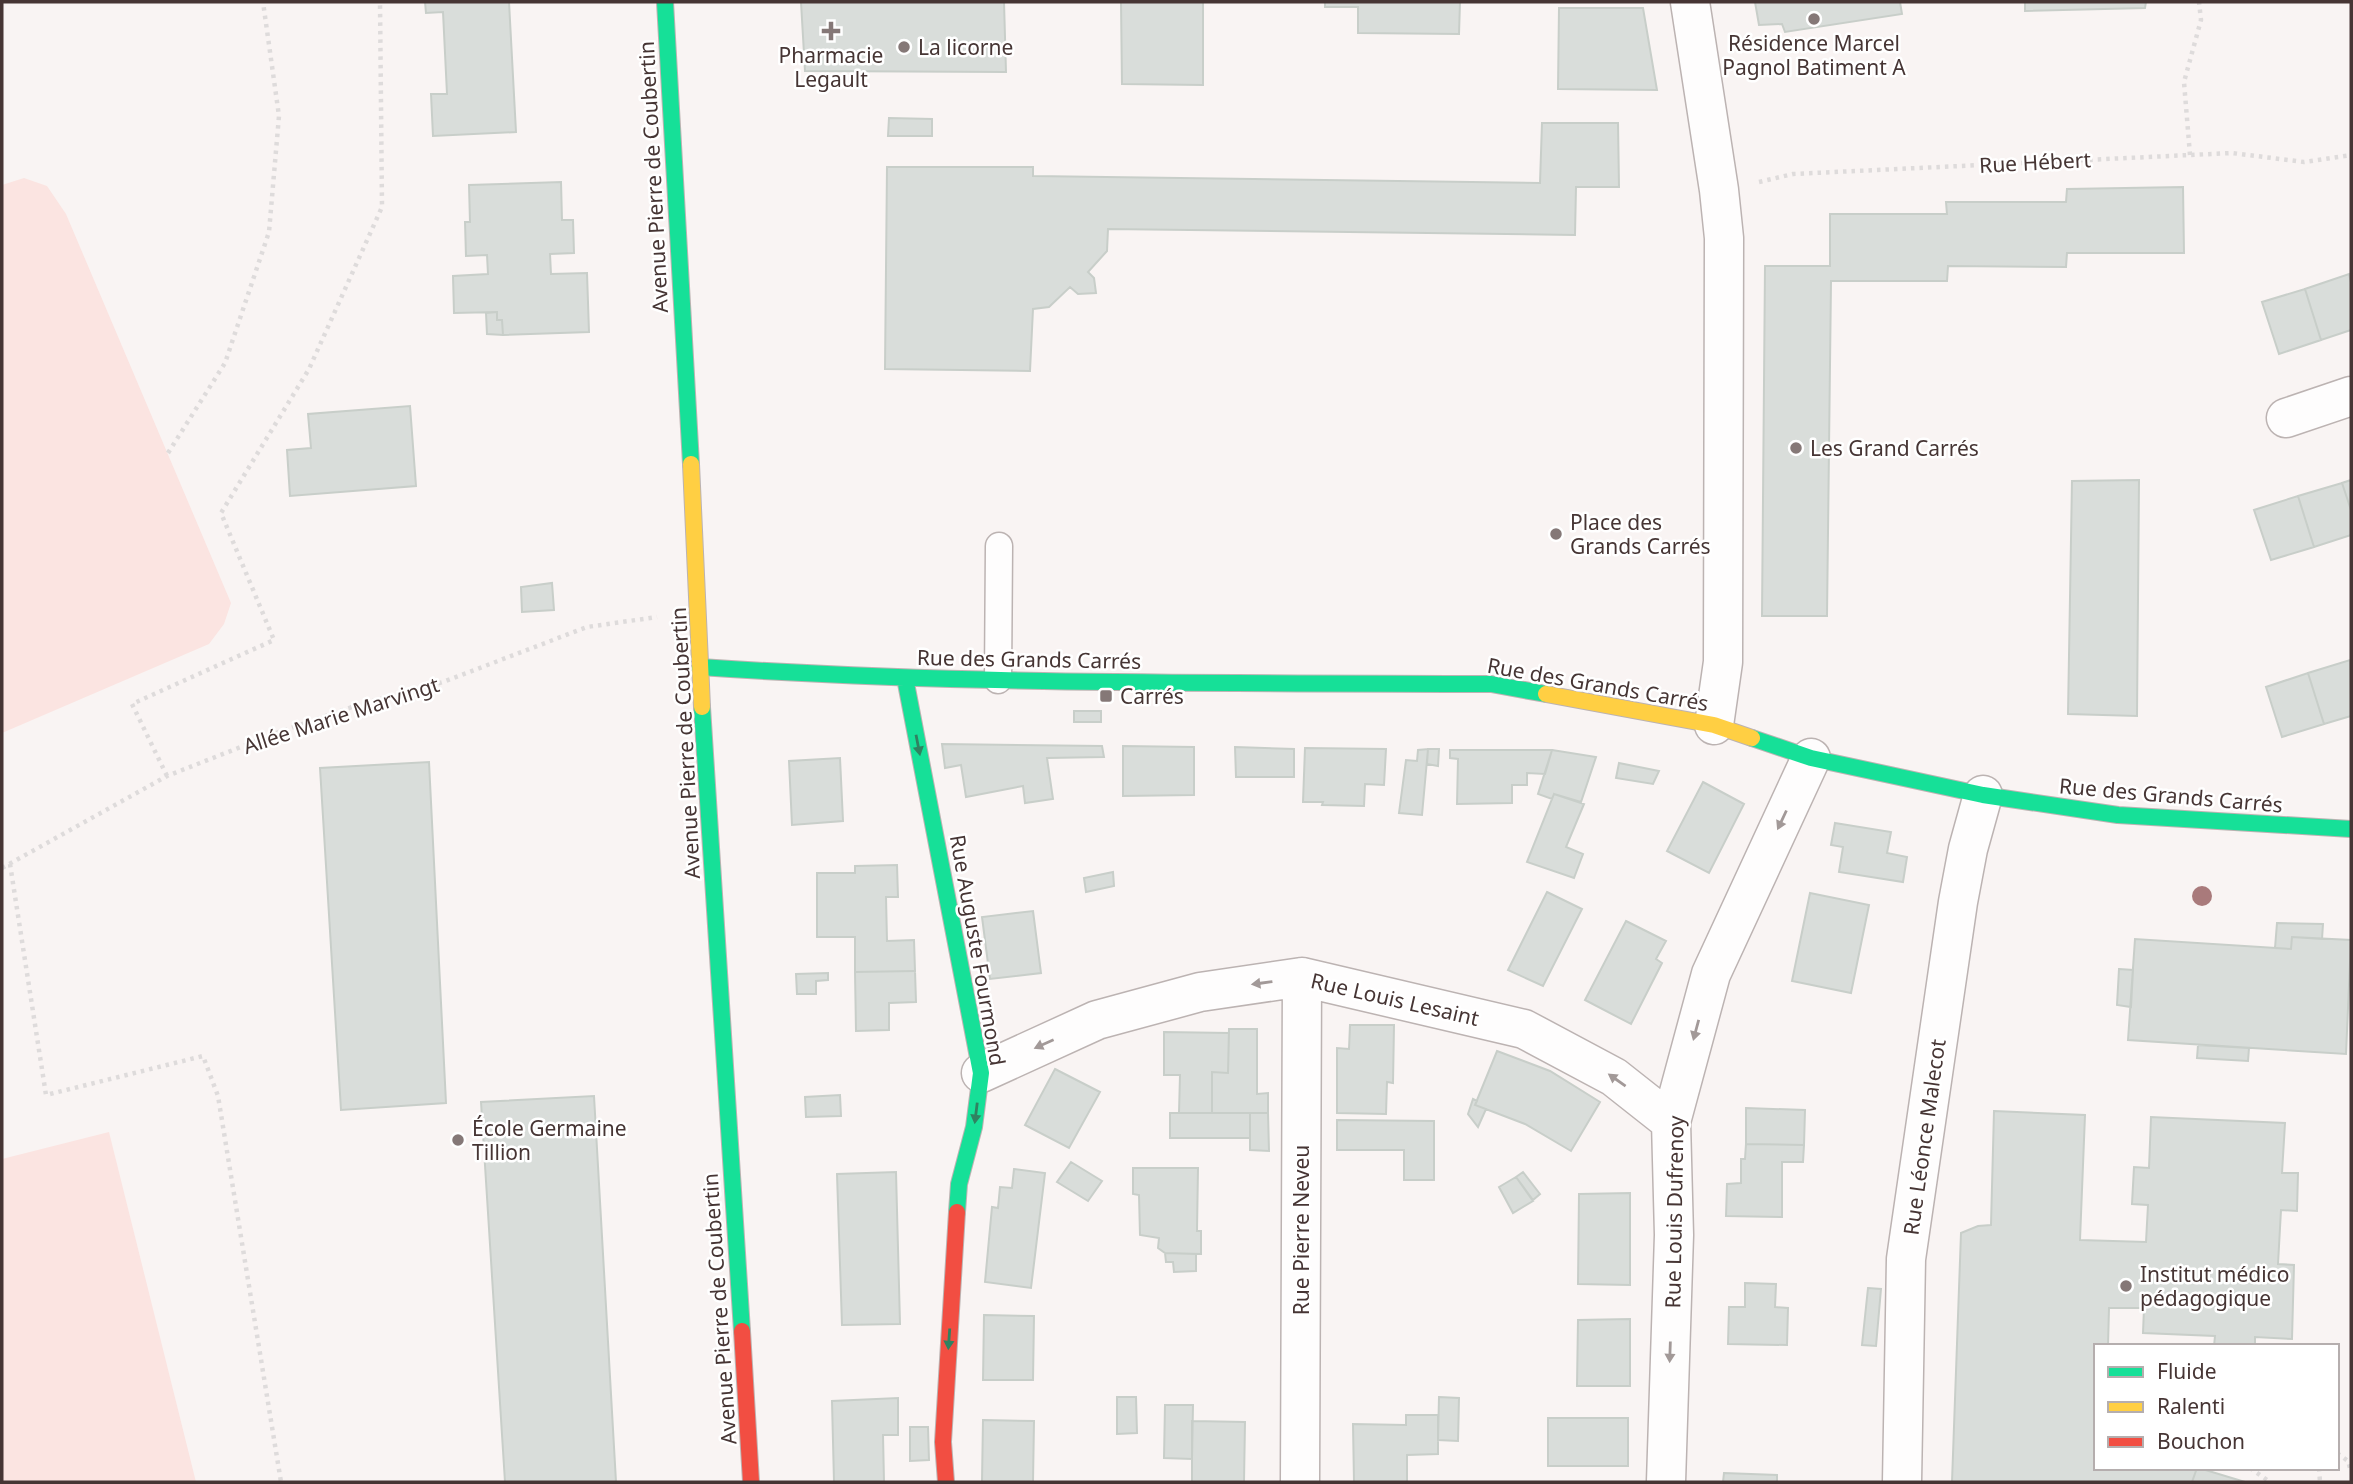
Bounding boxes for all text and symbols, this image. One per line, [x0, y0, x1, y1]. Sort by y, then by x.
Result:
marker: Résidence Marcel Pagnol Batiment A [1806, 11, 1822, 27]
marker: Pharmacie Legault [823, 23, 839, 39]
place label: Résidence Marcel Pagnol Batiment A [1722, 29, 1906, 81]
place label: La licorne [918, 33, 1013, 61]
marker: La licorne [896, 39, 912, 55]
street label: Avenue Pierre de Coubertin [632, 40, 674, 314]
place label: Pharmacie Legault [779, 41, 883, 93]
street label: Rue Hébert [1978, 145, 2092, 179]
place label: Les Grand Carrés [1810, 434, 1979, 462]
marker: Les Grand Carrés [1788, 440, 1804, 456]
place label: Place des Grands Carrés [1570, 508, 1711, 560]
marker: Place des Grands Carrés [1548, 526, 1564, 542]
street label: Avenue Pierre de Coubertin [664, 606, 706, 880]
street label: Rue des Grands Carrés [917, 643, 1141, 675]
street label: Rue des Grands Carrés [1485, 651, 1711, 717]
street label: Allée Marie Marvingt [239, 670, 443, 760]
place label: Carrés [1120, 682, 1184, 710]
marker: Carrés [1098, 688, 1114, 704]
one-way arrow [913, 734, 924, 756]
street label: Rue des Grands Carrés [2058, 771, 2284, 819]
one-way arrow [1776, 810, 1788, 830]
street label: Rue Auguste Fourmond [944, 832, 1012, 1068]
street label: Rue Louis Lesaint [1308, 966, 1482, 1032]
one-way arrow [1251, 977, 1273, 988]
one-way arrow [1690, 1019, 1701, 1041]
street label: Rue Léonce Malecot [1896, 1037, 1952, 1237]
one-way arrow [1034, 1039, 1055, 1050]
one-way arrow [1608, 1073, 1626, 1087]
one-way arrow [970, 1103, 981, 1125]
place label: École Germaine Tillion [472, 1114, 627, 1166]
street label: Rue Louis Dufrenoy [1658, 1115, 1690, 1309]
marker: École Germaine Tillion [450, 1132, 466, 1148]
street label: Rue Pierre Neveu [1287, 1145, 1315, 1315]
street label: Avenue Pierre de Coubertin [696, 1172, 742, 1446]
place label: Institut médico pédagogique [2140, 1260, 2289, 1312]
marker: Institut médico pédagogique [2118, 1278, 2134, 1294]
one-way arrow [944, 1328, 955, 1350]
one-way arrow [1665, 1341, 1676, 1363]
legend [2094, 1344, 2339, 1470]
text: Fluide [2157, 1357, 2216, 1385]
text: Ralenti [2157, 1392, 2225, 1420]
text: Bouchon [2157, 1427, 2245, 1455]

